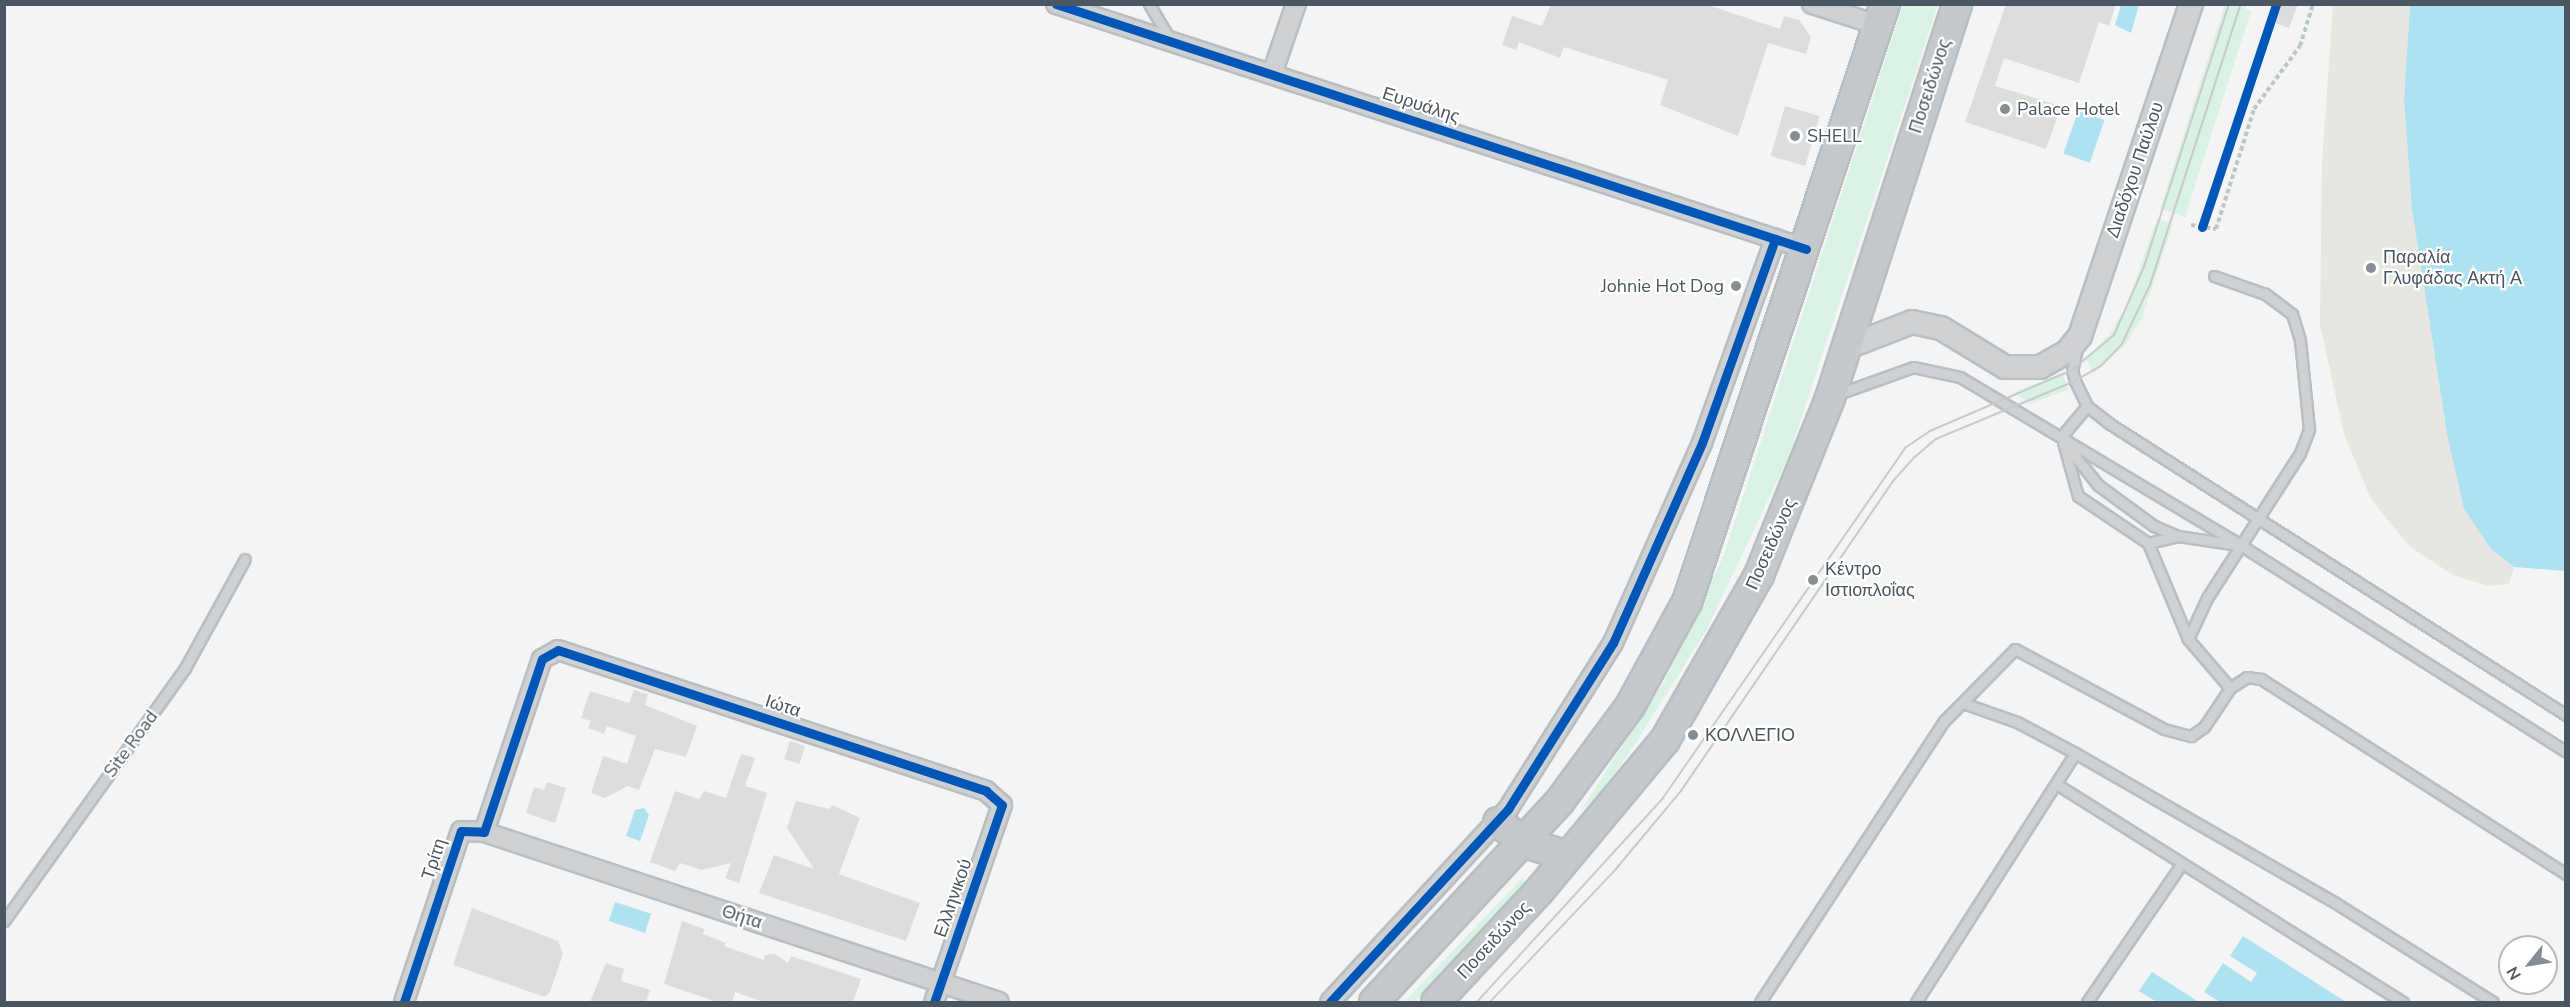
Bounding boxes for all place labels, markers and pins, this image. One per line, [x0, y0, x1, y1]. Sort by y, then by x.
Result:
place label: Palace Hotel [2017, 98, 2119, 120]
marker: Palace Hotel [1998, 102, 2012, 116]
place label: SHELL [1807, 125, 1862, 147]
marker: SHELL [1788, 129, 1802, 143]
place label: Παραλία Γλυφάδας Ακτή Α [2383, 247, 2522, 290]
marker: Παραλία Γλυφάδας Ακτή Α [2364, 261, 2378, 275]
place label: Johnie Hot Dog [1601, 275, 1724, 297]
marker: Johnie Hot Dog [1729, 279, 1743, 293]
place label: Κέντρο Ιστιοπλοΐας [1825, 559, 1915, 602]
marker: Κέντρο Ιστιοπλοΐας [1806, 573, 1820, 587]
place label: ΚΟΛΛΕΓΙΟ [1705, 724, 1795, 746]
marker: ΚΟΛΛΕΓΙΟ [1686, 728, 1700, 742]

